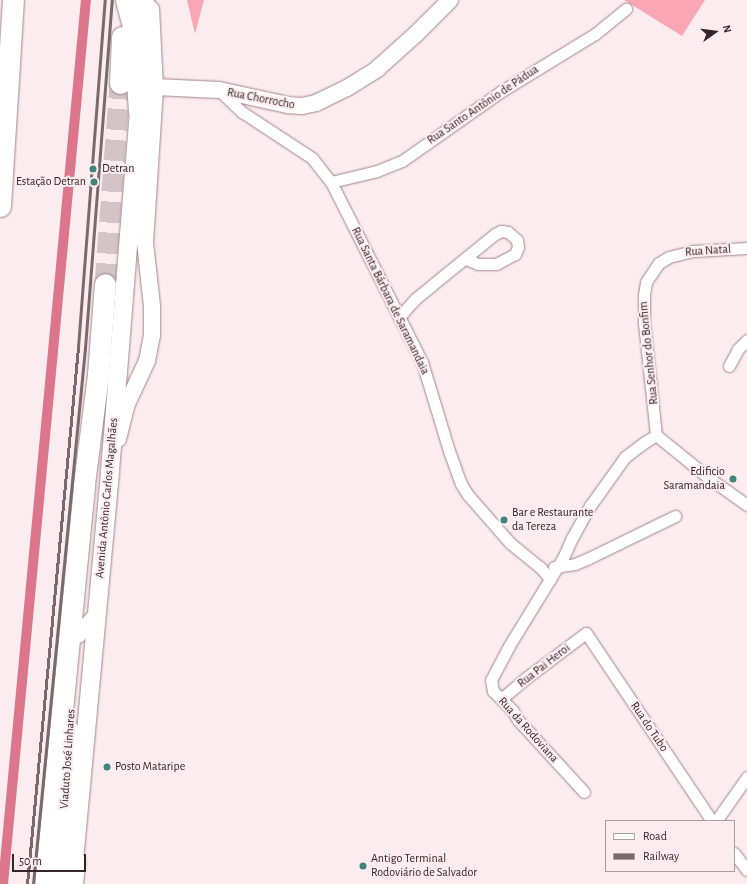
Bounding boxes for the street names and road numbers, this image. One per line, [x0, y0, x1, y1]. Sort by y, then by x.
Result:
street label: Rua Santo Antônio de Pádua [425, 62, 541, 148]
street label: Rua Chorrocho [226, 85, 296, 113]
street label: Rua Santa Bárbara de Saramandaia [348, 225, 432, 377]
street label: Rua Natal [685, 242, 731, 260]
street label: Rua Senhor do Bonfim [636, 301, 662, 405]
street label: Avenida Antônio Carlos Magalhães [93, 417, 121, 579]
street label: Rua Pai Heroi [515, 641, 573, 691]
street label: Rua da Rodoviana [495, 694, 561, 766]
street label: Rua do Tubo [627, 699, 671, 755]
street label: Viaduto José Linhares [57, 709, 79, 809]

